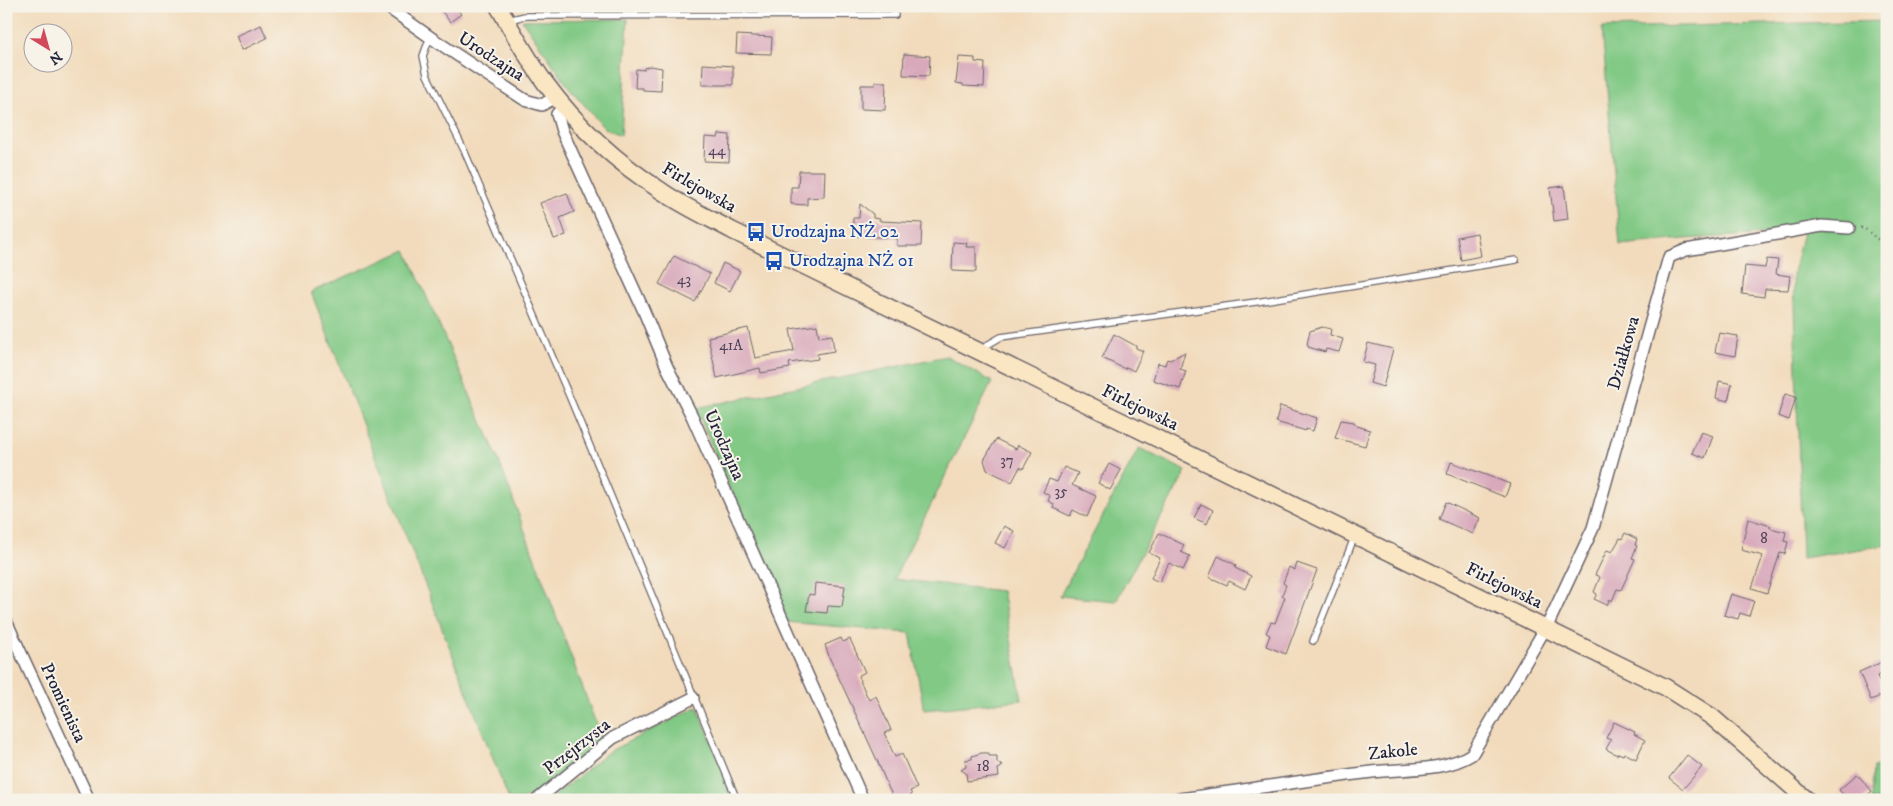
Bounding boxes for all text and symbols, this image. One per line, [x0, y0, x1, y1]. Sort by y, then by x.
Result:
north arrow [22, 22, 72, 72]
street label: Urodzajna [454, 27, 529, 87]
text: N [45, 47, 65, 69]
house number: 44 [708, 141, 726, 160]
street label: Firlejowska [658, 158, 740, 218]
bus stop icon: Urodzajna NŻ 02 [745, 221, 767, 243]
place label: Urodzajna NŻ 02 [771, 221, 898, 243]
bus stop icon: Urodzajna NŻ 01 [763, 250, 785, 272]
place label: Urodzajna NŻ 01 [789, 250, 914, 272]
house number: 43 [677, 270, 691, 289]
street label: Działkowa [1603, 313, 1645, 392]
house number: 41A [719, 336, 743, 355]
street label: Firlejowska [1098, 380, 1182, 436]
street label: Urodzajna [699, 406, 749, 484]
house number: 37 [1000, 451, 1014, 470]
house number: 35 [1054, 482, 1068, 501]
house number: 8 [1760, 529, 1768, 548]
street label: Firlejowska [1462, 558, 1546, 614]
street label: Promienista [35, 660, 91, 746]
street label: Przejrzysta [539, 714, 615, 780]
street label: Zakole [1367, 738, 1419, 766]
house number: 18 [976, 757, 990, 776]

